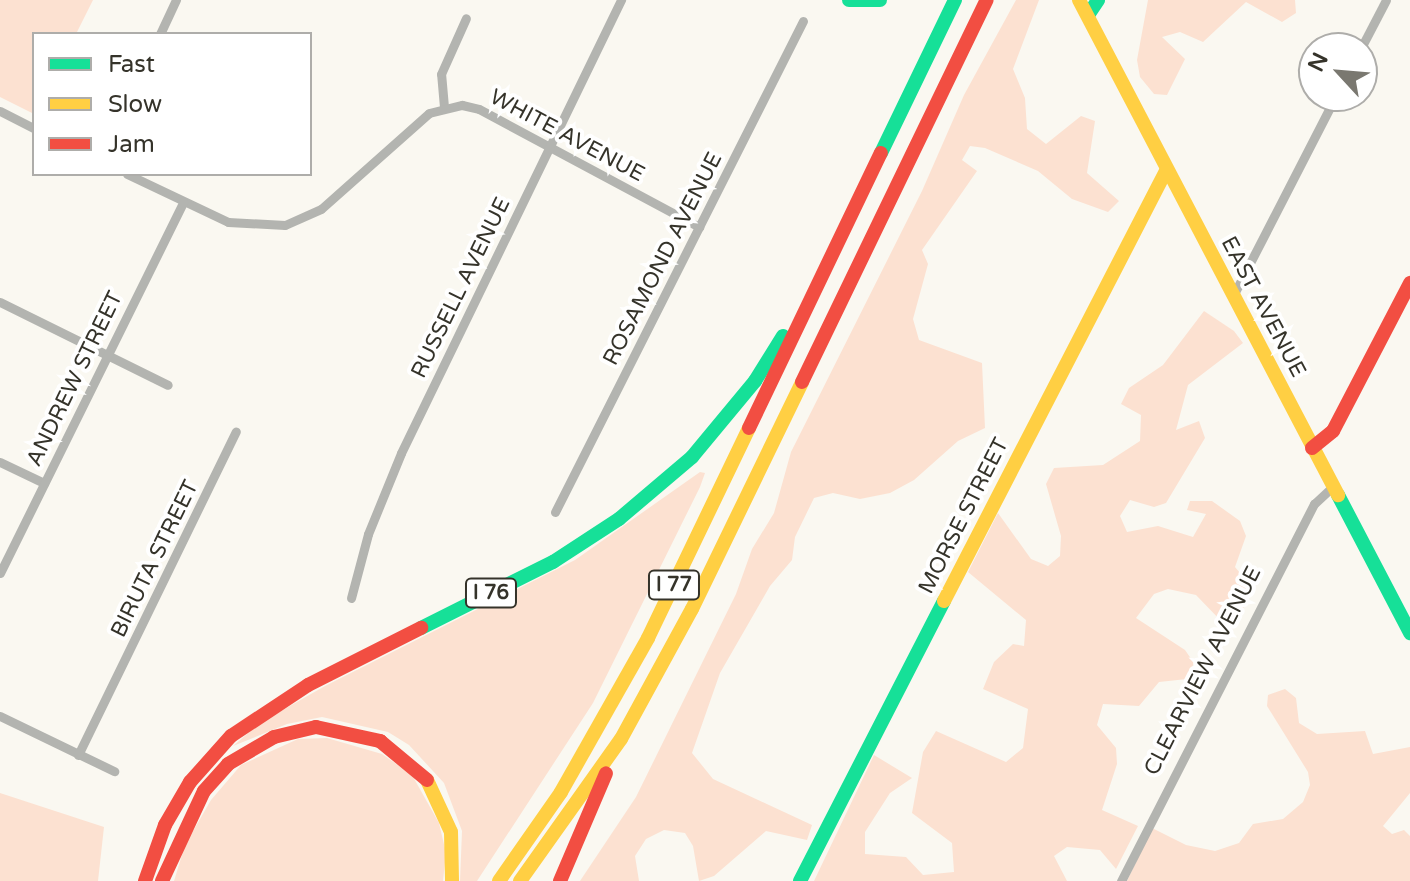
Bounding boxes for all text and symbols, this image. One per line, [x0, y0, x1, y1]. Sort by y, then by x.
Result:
legend [32, 32, 312, 176]
north arrow [1298, 32, 1378, 112]
text: N [1303, 49, 1334, 76]
text: Fast [108, 50, 155, 79]
street label: WHITE AVENUE [485, 84, 649, 188]
text: Slow [108, 90, 162, 119]
text: Jam [108, 130, 155, 159]
street label: ROSAMOND AVENUE [598, 148, 728, 370]
street label: RUSSELL AVENUE [406, 193, 516, 383]
street label: EAST AVENUE [1215, 232, 1311, 382]
street label: ANDREW STREET [21, 287, 129, 471]
street label: MORSE STREET [913, 434, 1015, 598]
street label: BIRUTA STREET [106, 476, 204, 642]
street label: CLEARVIEW AVENUE [1139, 562, 1267, 780]
road number: I 77 [646, 569, 702, 601]
road number: I 76 [463, 577, 519, 609]

